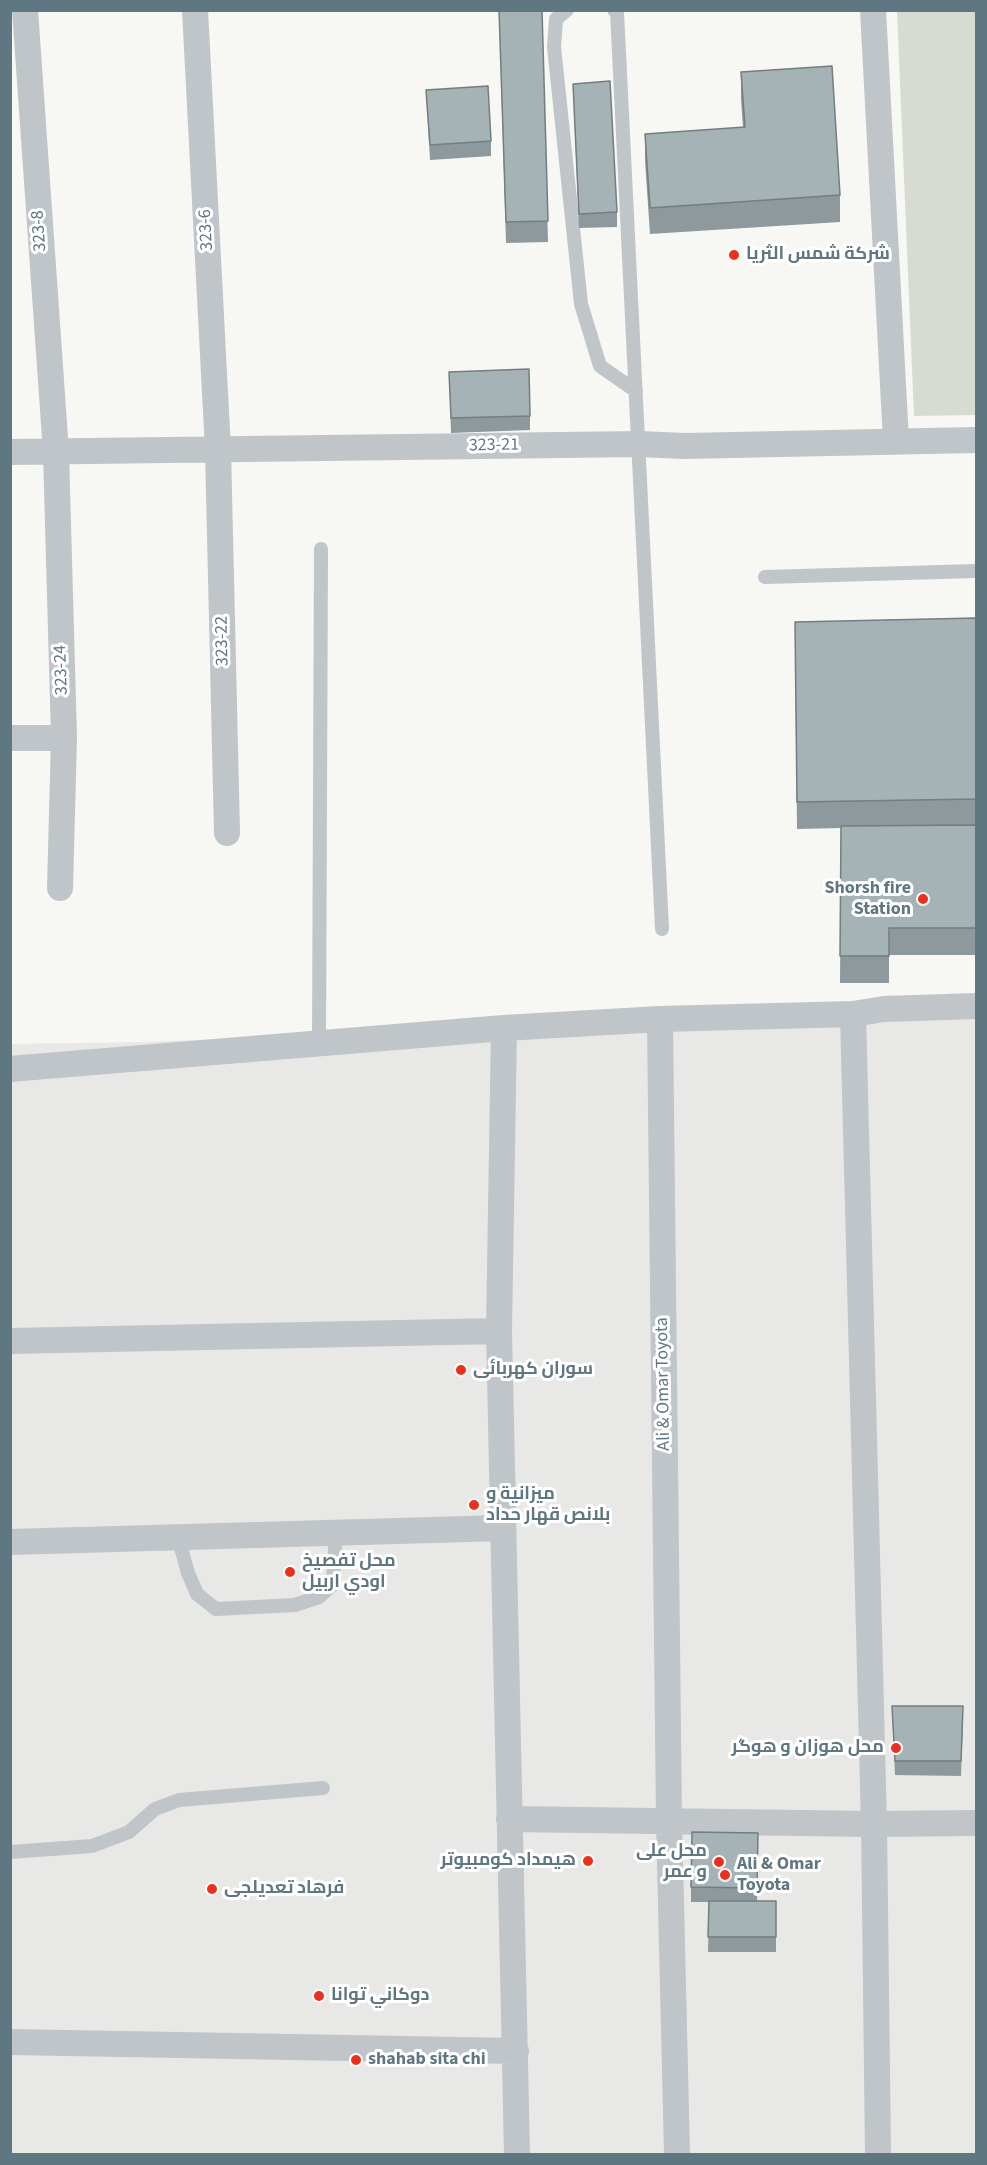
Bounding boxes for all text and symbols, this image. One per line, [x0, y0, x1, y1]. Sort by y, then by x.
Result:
street label: 323-6 [195, 209, 219, 251]
street label: 323-8 [28, 210, 52, 252]
place label: شركة شمس الثريا [746, 244, 890, 266]
marker: شركة شمس الثريا [727, 248, 741, 262]
street label: 323-21 [469, 435, 519, 457]
street label: 323-22 [212, 616, 234, 666]
street label: 323-24 [50, 644, 74, 696]
place label: Shorsh fire Station [824, 878, 911, 920]
marker: Shorsh fire Station [916, 892, 930, 906]
street label: Ali & Omar Toyota [652, 1317, 676, 1451]
place label: سوران کهربائی [473, 1359, 593, 1381]
marker: سوران کهربائی [454, 1363, 468, 1377]
place label: ميزانية و بلانص قهار حداد [486, 1484, 610, 1526]
marker: ميزانية و بلانص قهار حداد [467, 1498, 481, 1512]
place label: محل تفصيخ اودي اربيل [302, 1551, 396, 1594]
marker: محل تفصيخ اودي اربيل [283, 1565, 297, 1579]
place label: محل هوزان و هوگر [732, 1737, 884, 1759]
marker: محل هوزان و هوگر [889, 1741, 903, 1755]
place label: محل على و عمر [636, 1841, 707, 1884]
place label: هيمداد كومبيوتر [441, 1850, 576, 1872]
marker: هيمداد كومبيوتر [581, 1854, 595, 1868]
place label: Ali & Omar Toyota [737, 1854, 821, 1896]
marker: محل على و عمر [712, 1855, 726, 1869]
marker: Ali & Omar Toyota [718, 1868, 732, 1882]
place label: فرهاد تعدیلجی [224, 1878, 344, 1900]
marker: فرهاد تعدیلجی [205, 1882, 219, 1896]
place label: دوکاني توانا [331, 1985, 429, 2007]
marker: دوکاني توانا [312, 1989, 326, 2003]
place label: shahab sita chi [368, 2049, 486, 2071]
marker: shahab sita chi [349, 2053, 363, 2067]

